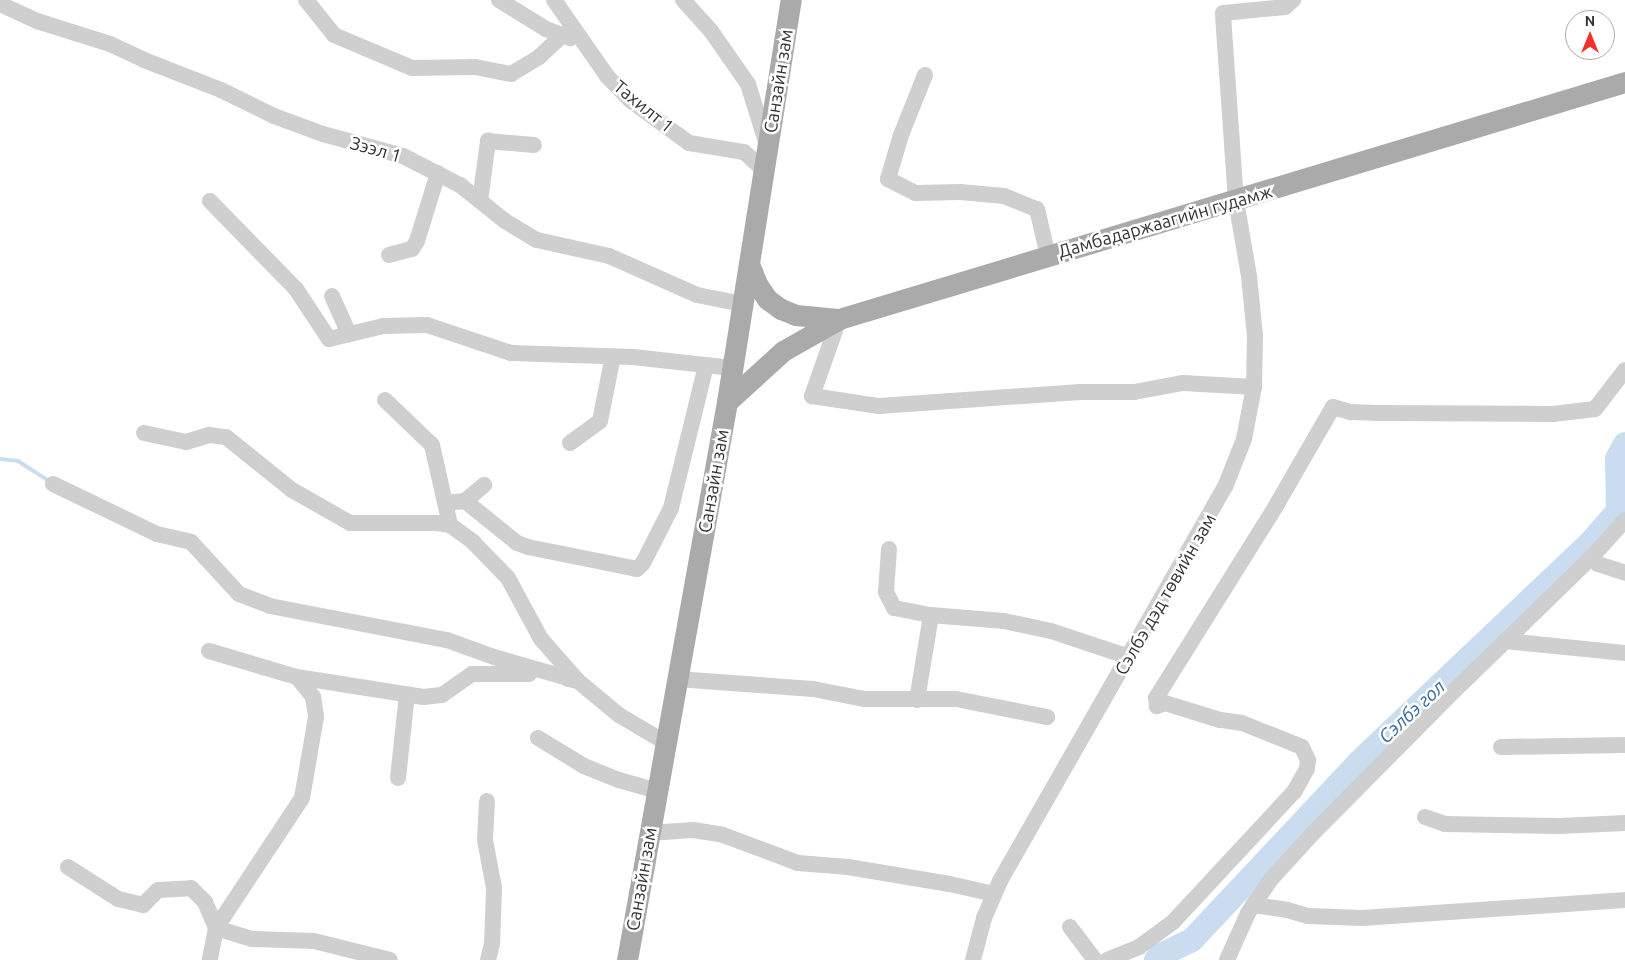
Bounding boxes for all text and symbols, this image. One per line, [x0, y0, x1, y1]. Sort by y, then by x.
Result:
north arrow [1565, 10, 1615, 60]
text: N [1585, 13, 1595, 29]
street label: Санзайн зам [759, 27, 797, 135]
street label: Тахилт 1 [610, 75, 678, 137]
street label: Зээл 1 [348, 131, 404, 167]
street label: Дамбадаржаагийн гудамж [1055, 180, 1275, 262]
street label: Санзайн зам [693, 427, 733, 535]
street label: Сэлбэ дэд төвийн зам [1110, 509, 1220, 679]
water label: Сэлбэ гол [1374, 676, 1450, 748]
street label: Санзайн зам [621, 825, 661, 933]

